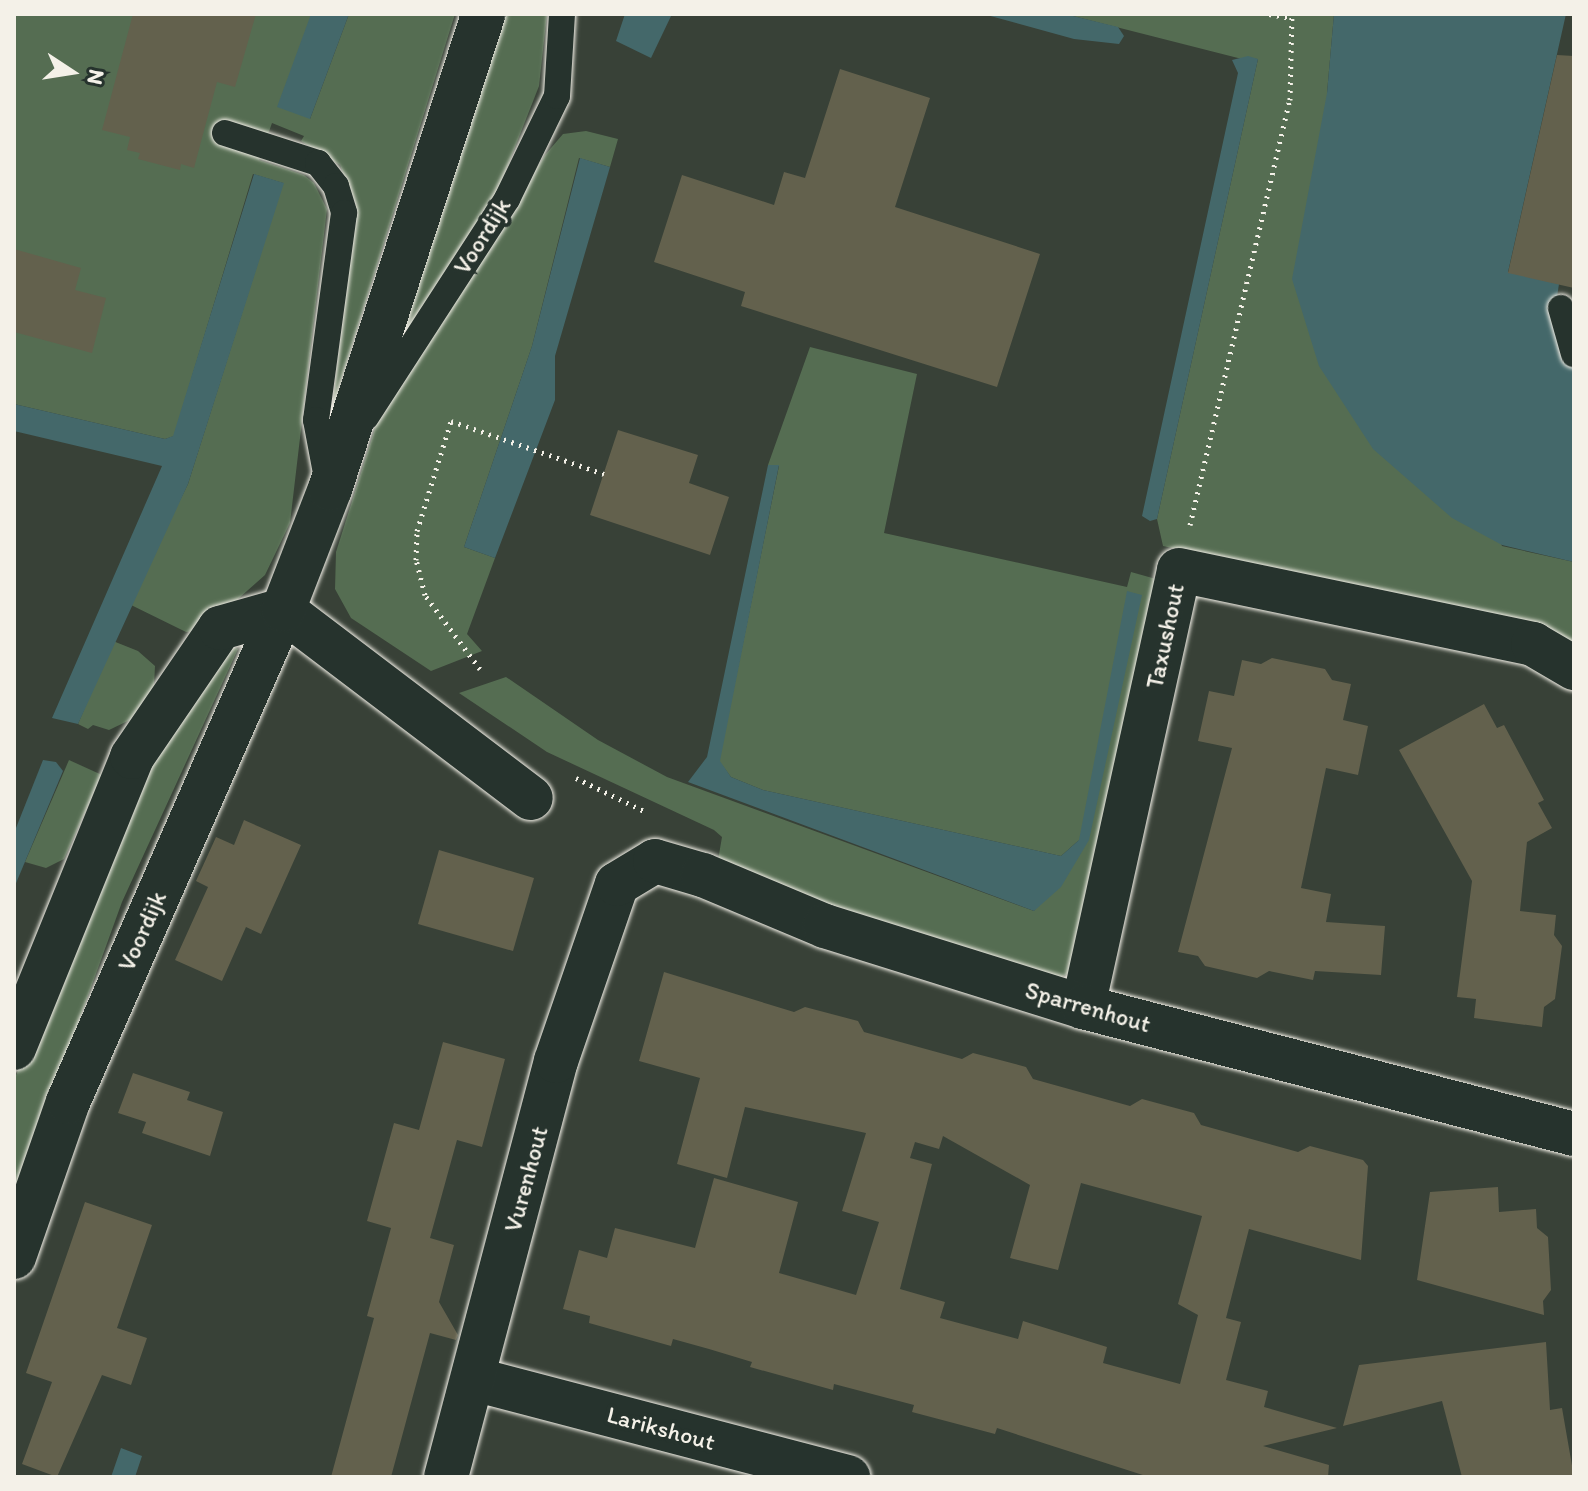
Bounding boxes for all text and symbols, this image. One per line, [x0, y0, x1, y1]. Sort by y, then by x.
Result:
north arrow [32, 32, 112, 112]
text: N [81, 67, 111, 87]
street label: Voordijk [447, 193, 517, 279]
street label: Taxushout [1140, 581, 1190, 691]
street label: Voordijk [112, 887, 172, 975]
street label: Sparrenhout [1022, 975, 1154, 1039]
street label: Vurenhout [498, 1123, 554, 1235]
street label: Larikshout [604, 1400, 718, 1456]

